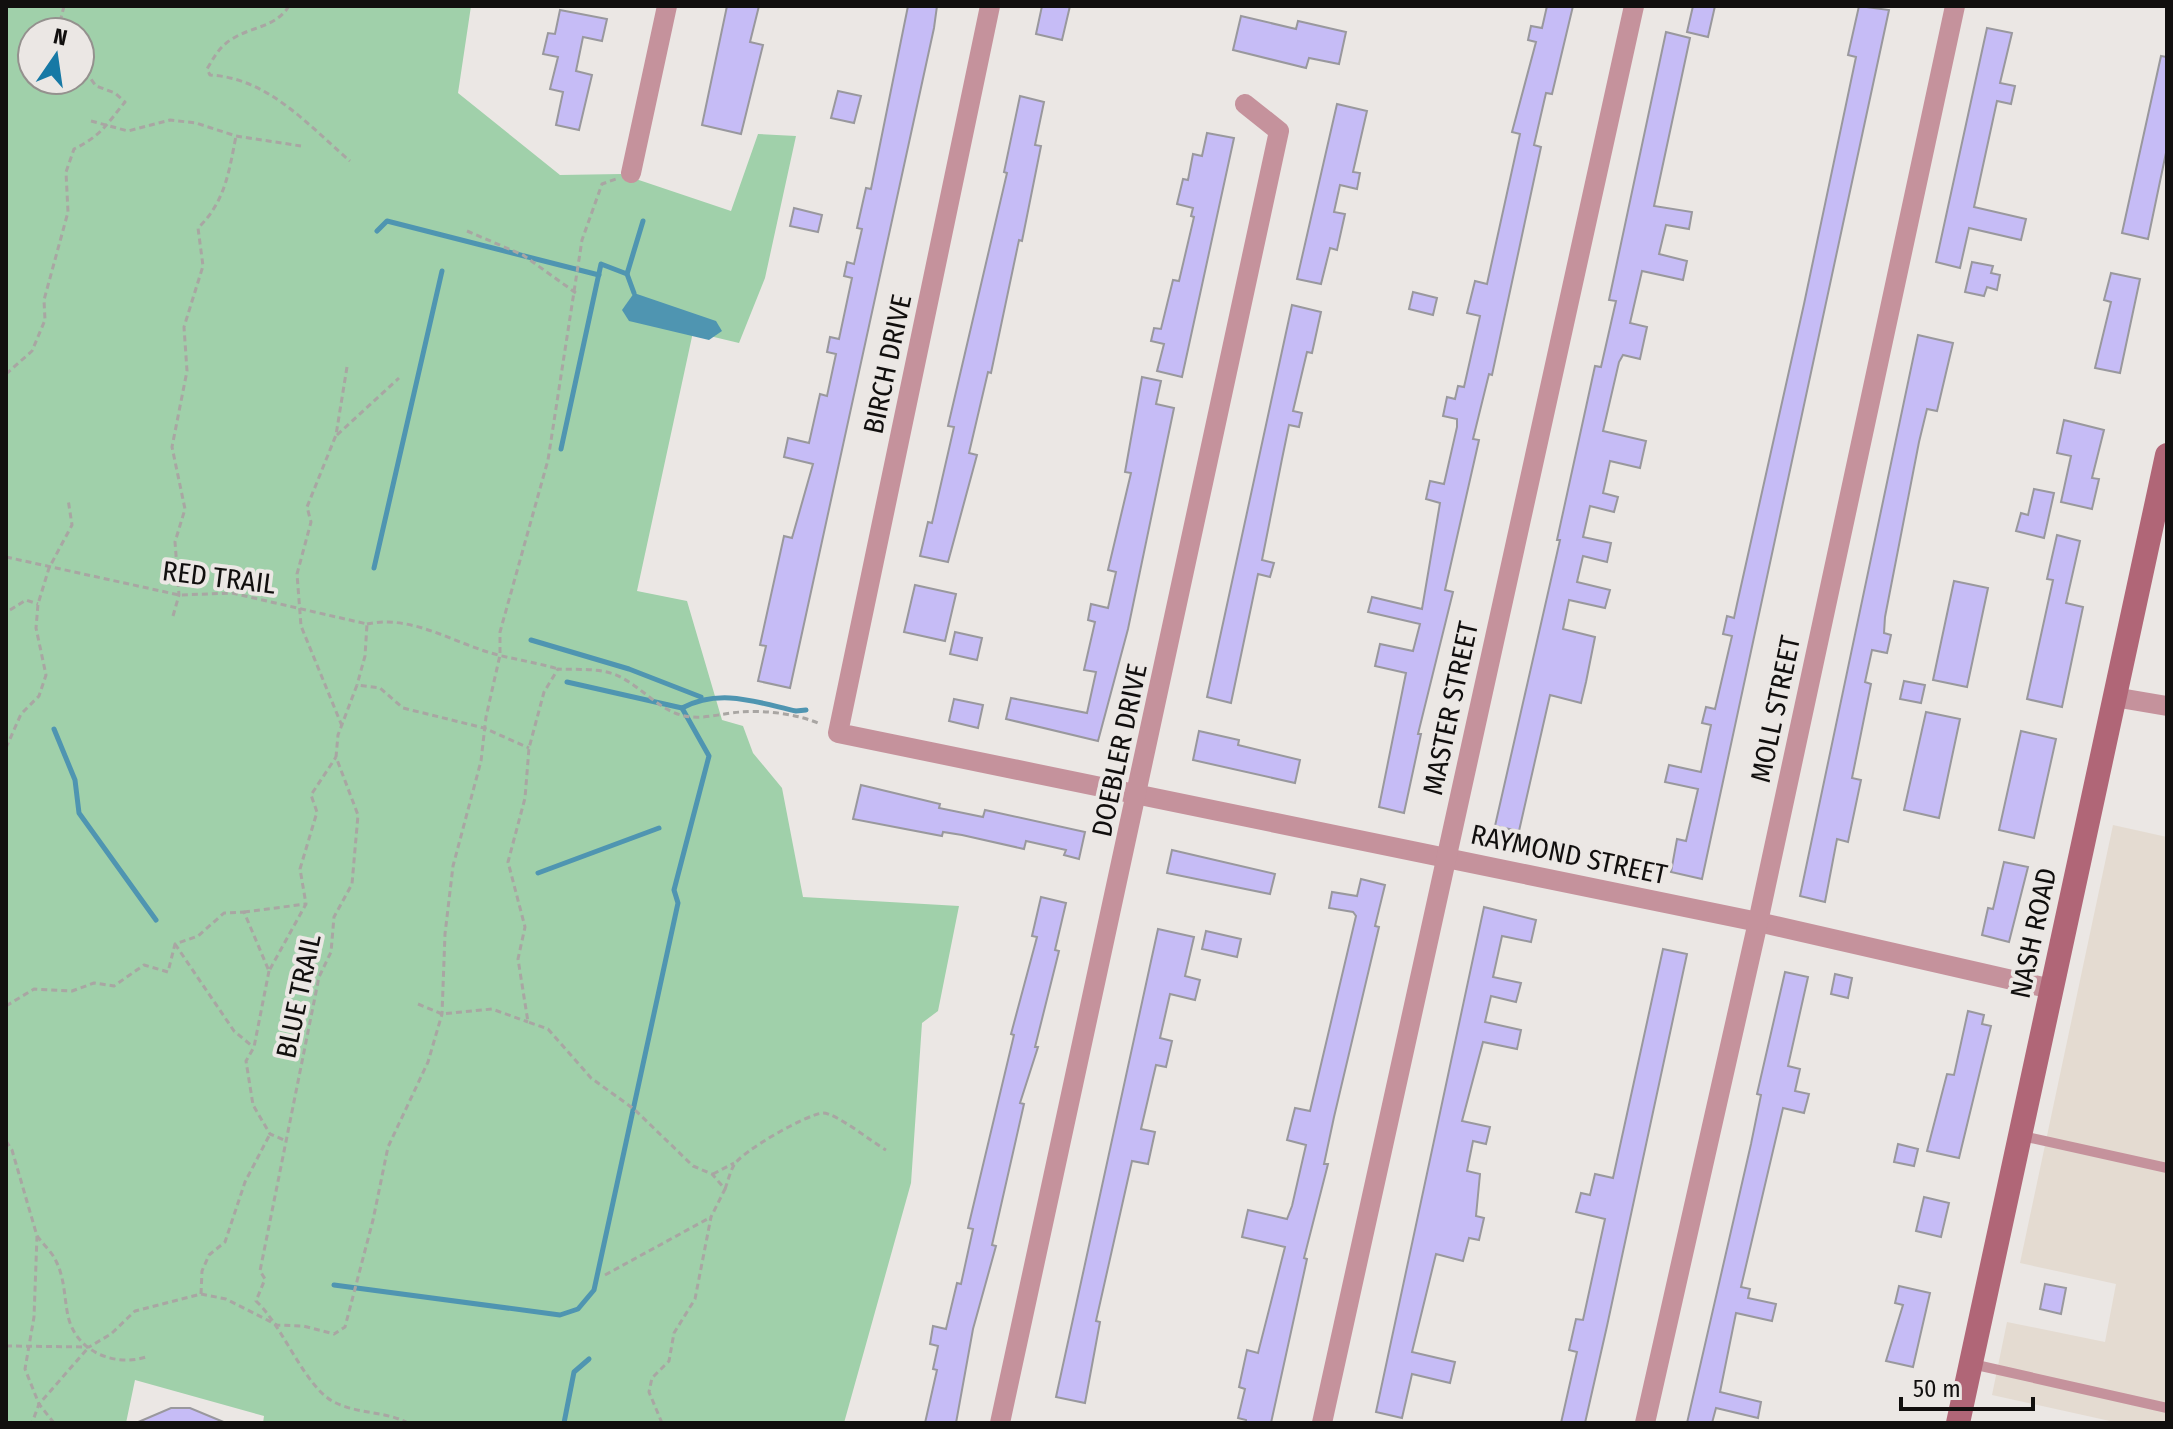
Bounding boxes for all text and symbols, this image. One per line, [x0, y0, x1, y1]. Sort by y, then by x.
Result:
north arrow [16, 16, 96, 96]
text: N [51, 22, 70, 52]
street label: BIRCH DRIVE [857, 291, 918, 437]
street label: RED TRAIL [160, 554, 278, 601]
street label: MASTER STREET [1416, 618, 1485, 798]
street label: MOLL STREET [1744, 633, 1807, 786]
street label: DOEBLER DRIVE [1085, 661, 1154, 840]
street label: RAYMOND STREET [1468, 818, 1670, 891]
street label: NASH ROAD [2004, 865, 2063, 1001]
street label: BLUE TRAIL [269, 930, 328, 1061]
scale bar [1901, 1361, 2033, 1411]
text: 50 m [1913, 1375, 1961, 1403]

